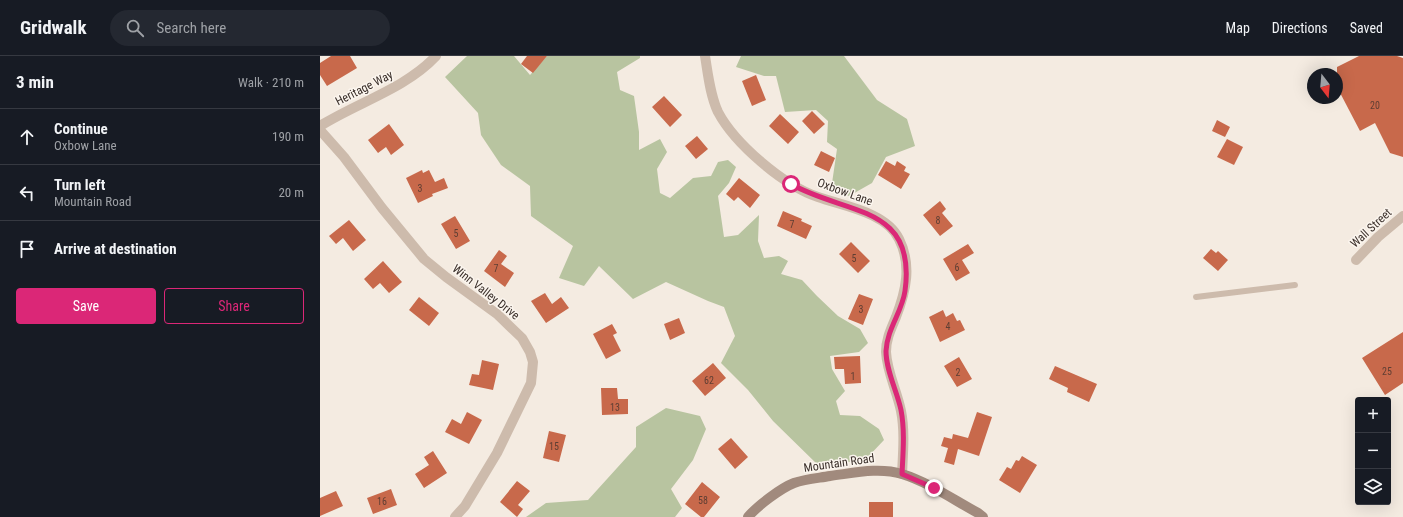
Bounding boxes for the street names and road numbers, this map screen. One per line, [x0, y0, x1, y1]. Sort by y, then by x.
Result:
street label: Heritage Way [333, 68, 395, 108]
street label: Oxbow Lane [815, 176, 875, 209]
street label: Wall Street [1348, 205, 1395, 251]
street label: Winn Valley Drive [450, 261, 523, 323]
street label: Mountain Road [803, 451, 875, 475]

